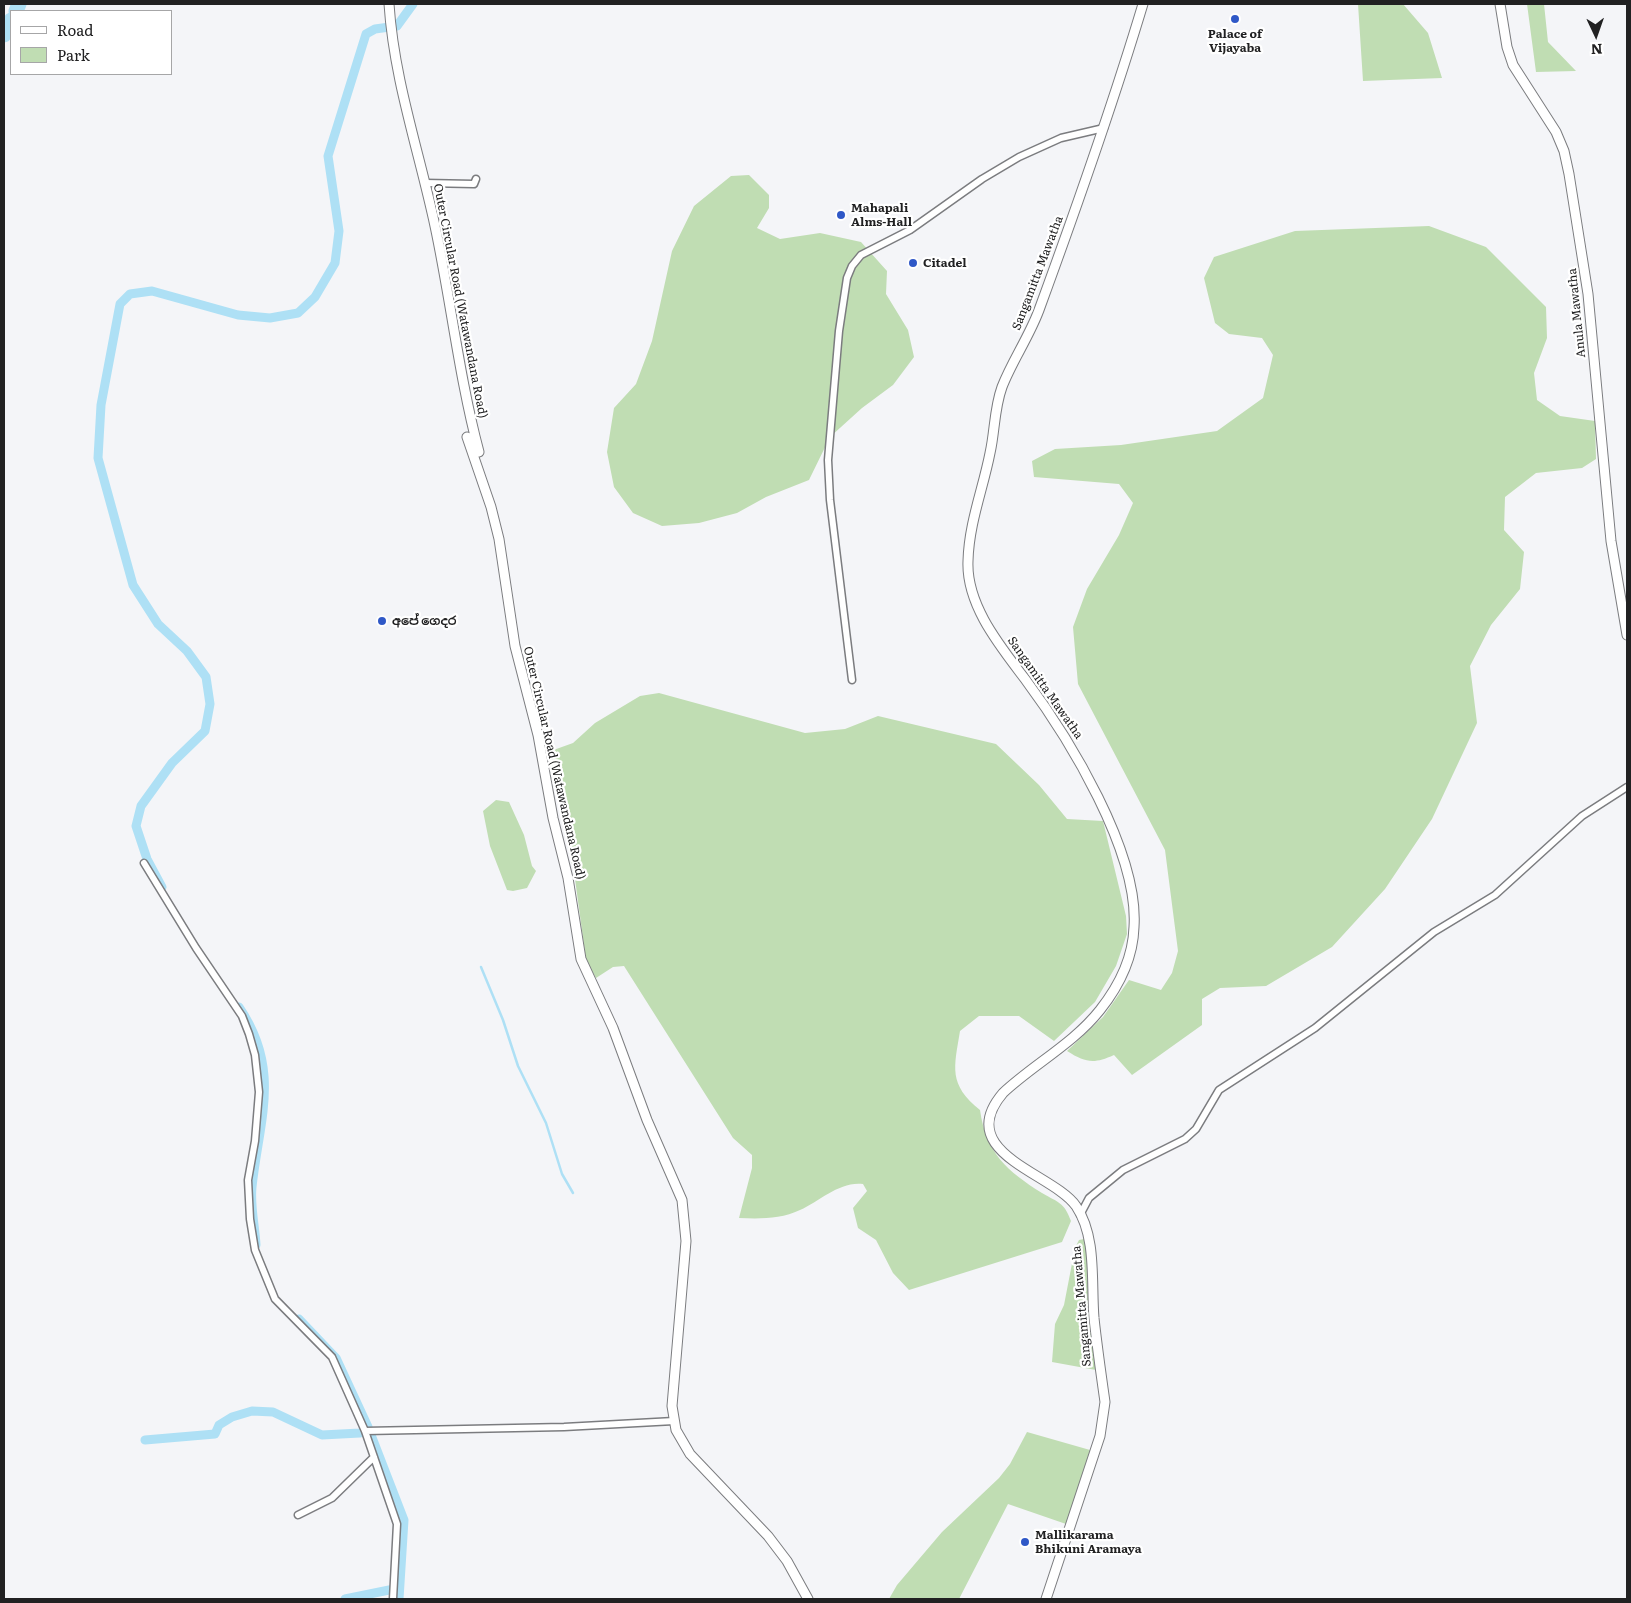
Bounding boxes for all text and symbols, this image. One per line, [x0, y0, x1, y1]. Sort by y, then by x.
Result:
legend [10, 10, 172, 75]
north arrow [1571, 10, 1621, 60]
marker: Palace of Vijayaba [1229, 13, 1241, 25]
text: Road [57, 18, 93, 41]
place label: Palace of Vijayaba [1208, 27, 1262, 55]
text: N [1590, 40, 1603, 60]
text: Park [57, 43, 90, 66]
street label: Outer Circular Road (Watawandana Road) [430, 183, 490, 419]
place label: Mahapali Alms-Hall [851, 201, 912, 229]
marker: Mahapali Alms-Hall [835, 209, 847, 221]
street label: Sangamitta Mawatha [1010, 214, 1066, 332]
place label: Citadel [923, 256, 967, 270]
marker: Citadel [907, 257, 919, 269]
street label: Anula Mawatha [1565, 267, 1589, 359]
place label: අපේ ගෙදර [392, 614, 456, 628]
marker: අපේ ගෙදර [376, 615, 388, 627]
street label: Sangamitta Mawatha [1004, 634, 1086, 742]
street label: Outer Circular Road (Watawandana Road) [520, 645, 588, 881]
street label: Sangamitta Mawatha [1070, 1245, 1094, 1367]
place label: Mallikarama Bhikuni Aramaya [1035, 1528, 1142, 1556]
marker: Mallikarama Bhikuni Aramaya [1019, 1536, 1031, 1548]

